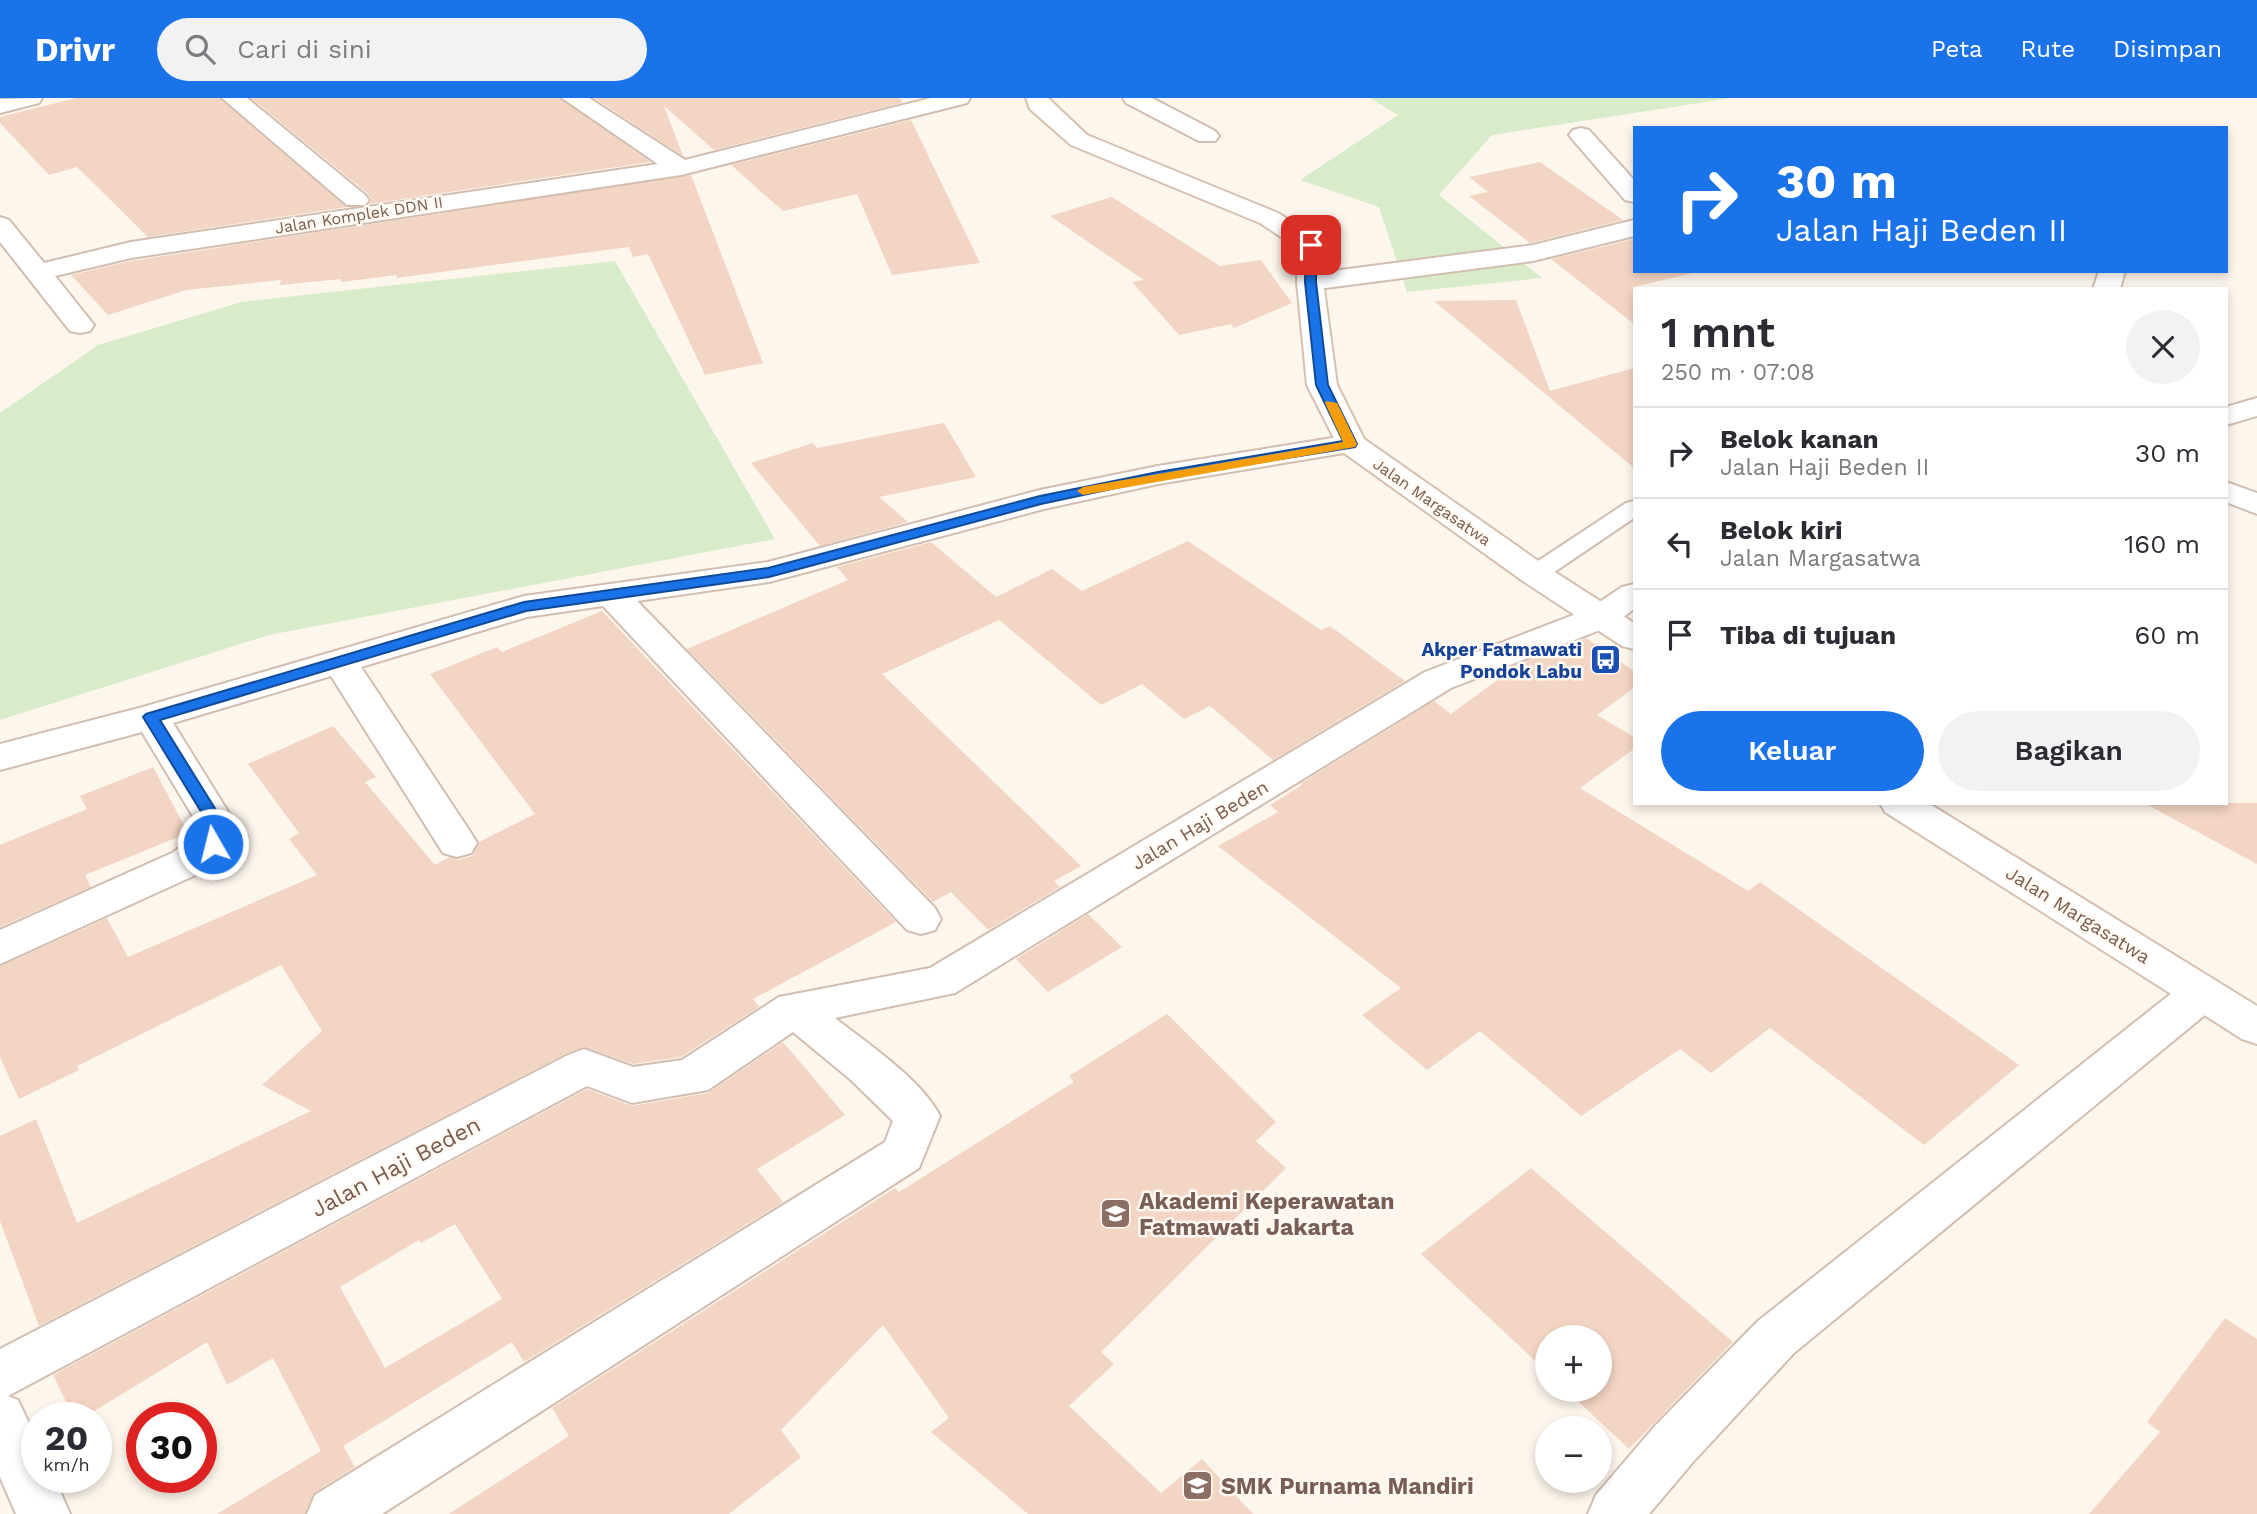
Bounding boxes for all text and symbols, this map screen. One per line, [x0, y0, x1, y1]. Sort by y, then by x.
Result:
search box [157, 18, 647, 81]
text: Drivr [35, 30, 115, 69]
icon: search [181, 30, 219, 68]
text: Cari di sini [237, 34, 372, 64]
text: Peta [1931, 35, 1983, 63]
text: Rute [2021, 35, 2075, 63]
text: Disimpan [2113, 35, 2222, 63]
text: 30 m [1776, 152, 1897, 210]
icon: right [1661, 154, 1752, 245]
street label: Jalan Komplek DDN II [274, 192, 444, 238]
text: Jalan Haji Beden II [1776, 211, 2067, 249]
pin [1281, 215, 1341, 275]
icon: arrive [1292, 226, 1330, 264]
text: 1 mnt [1661, 308, 1775, 357]
button: close [2126, 310, 2200, 384]
text: 250 m · 07:08 [1661, 359, 1815, 386]
text: Belok kanan [1720, 424, 1879, 454]
icon: right [1661, 434, 1699, 472]
text: 30 m [2135, 438, 2200, 468]
street label: Jalan Margasatwa [1369, 454, 1495, 550]
text: Jalan Haji Beden II [1720, 454, 1929, 481]
text: Belok kiri [1720, 515, 1843, 545]
icon: left [1661, 525, 1699, 563]
text: 160 m [2124, 529, 2200, 559]
text: Jalan Margasatwa [1720, 545, 1921, 572]
icon: arrive [1661, 616, 1699, 654]
text: Tiba di tujuan [1720, 620, 1896, 650]
text: 60 m [2134, 620, 2200, 650]
place label: Akper Fatmawati Pondok Labu [1421, 638, 1582, 683]
bus stop icon: Akper Fatmawati Pondok Labu [1588, 643, 1622, 677]
button: Keluar [1661, 711, 1924, 791]
button: Bagikan [1938, 711, 2200, 791]
street label: Jalan Haji Beden [1128, 775, 1272, 875]
position arrow [176, 807, 250, 881]
street label: Jalan Margasatwa [2002, 861, 2155, 969]
street label: Jalan Haji Beden [307, 1111, 485, 1223]
place label: Akademi Keperawatan Fatmawati Jakarta [1139, 1188, 1395, 1241]
school or university icon: Akademi Keperawatan Fatmawati Jakarta [1099, 1197, 1133, 1231]
map controls [1535, 1325, 1612, 1493]
button: + [1535, 1325, 1612, 1402]
speed limit sign: 30 [126, 1402, 217, 1493]
button: − [1535, 1416, 1612, 1493]
text: 20 [45, 1417, 88, 1459]
text: km/h [43, 1454, 90, 1475]
school or university icon: SMK Purnama Mandiri [1181, 1469, 1215, 1503]
place label: SMK Purnama Mandiri [1221, 1473, 1474, 1500]

